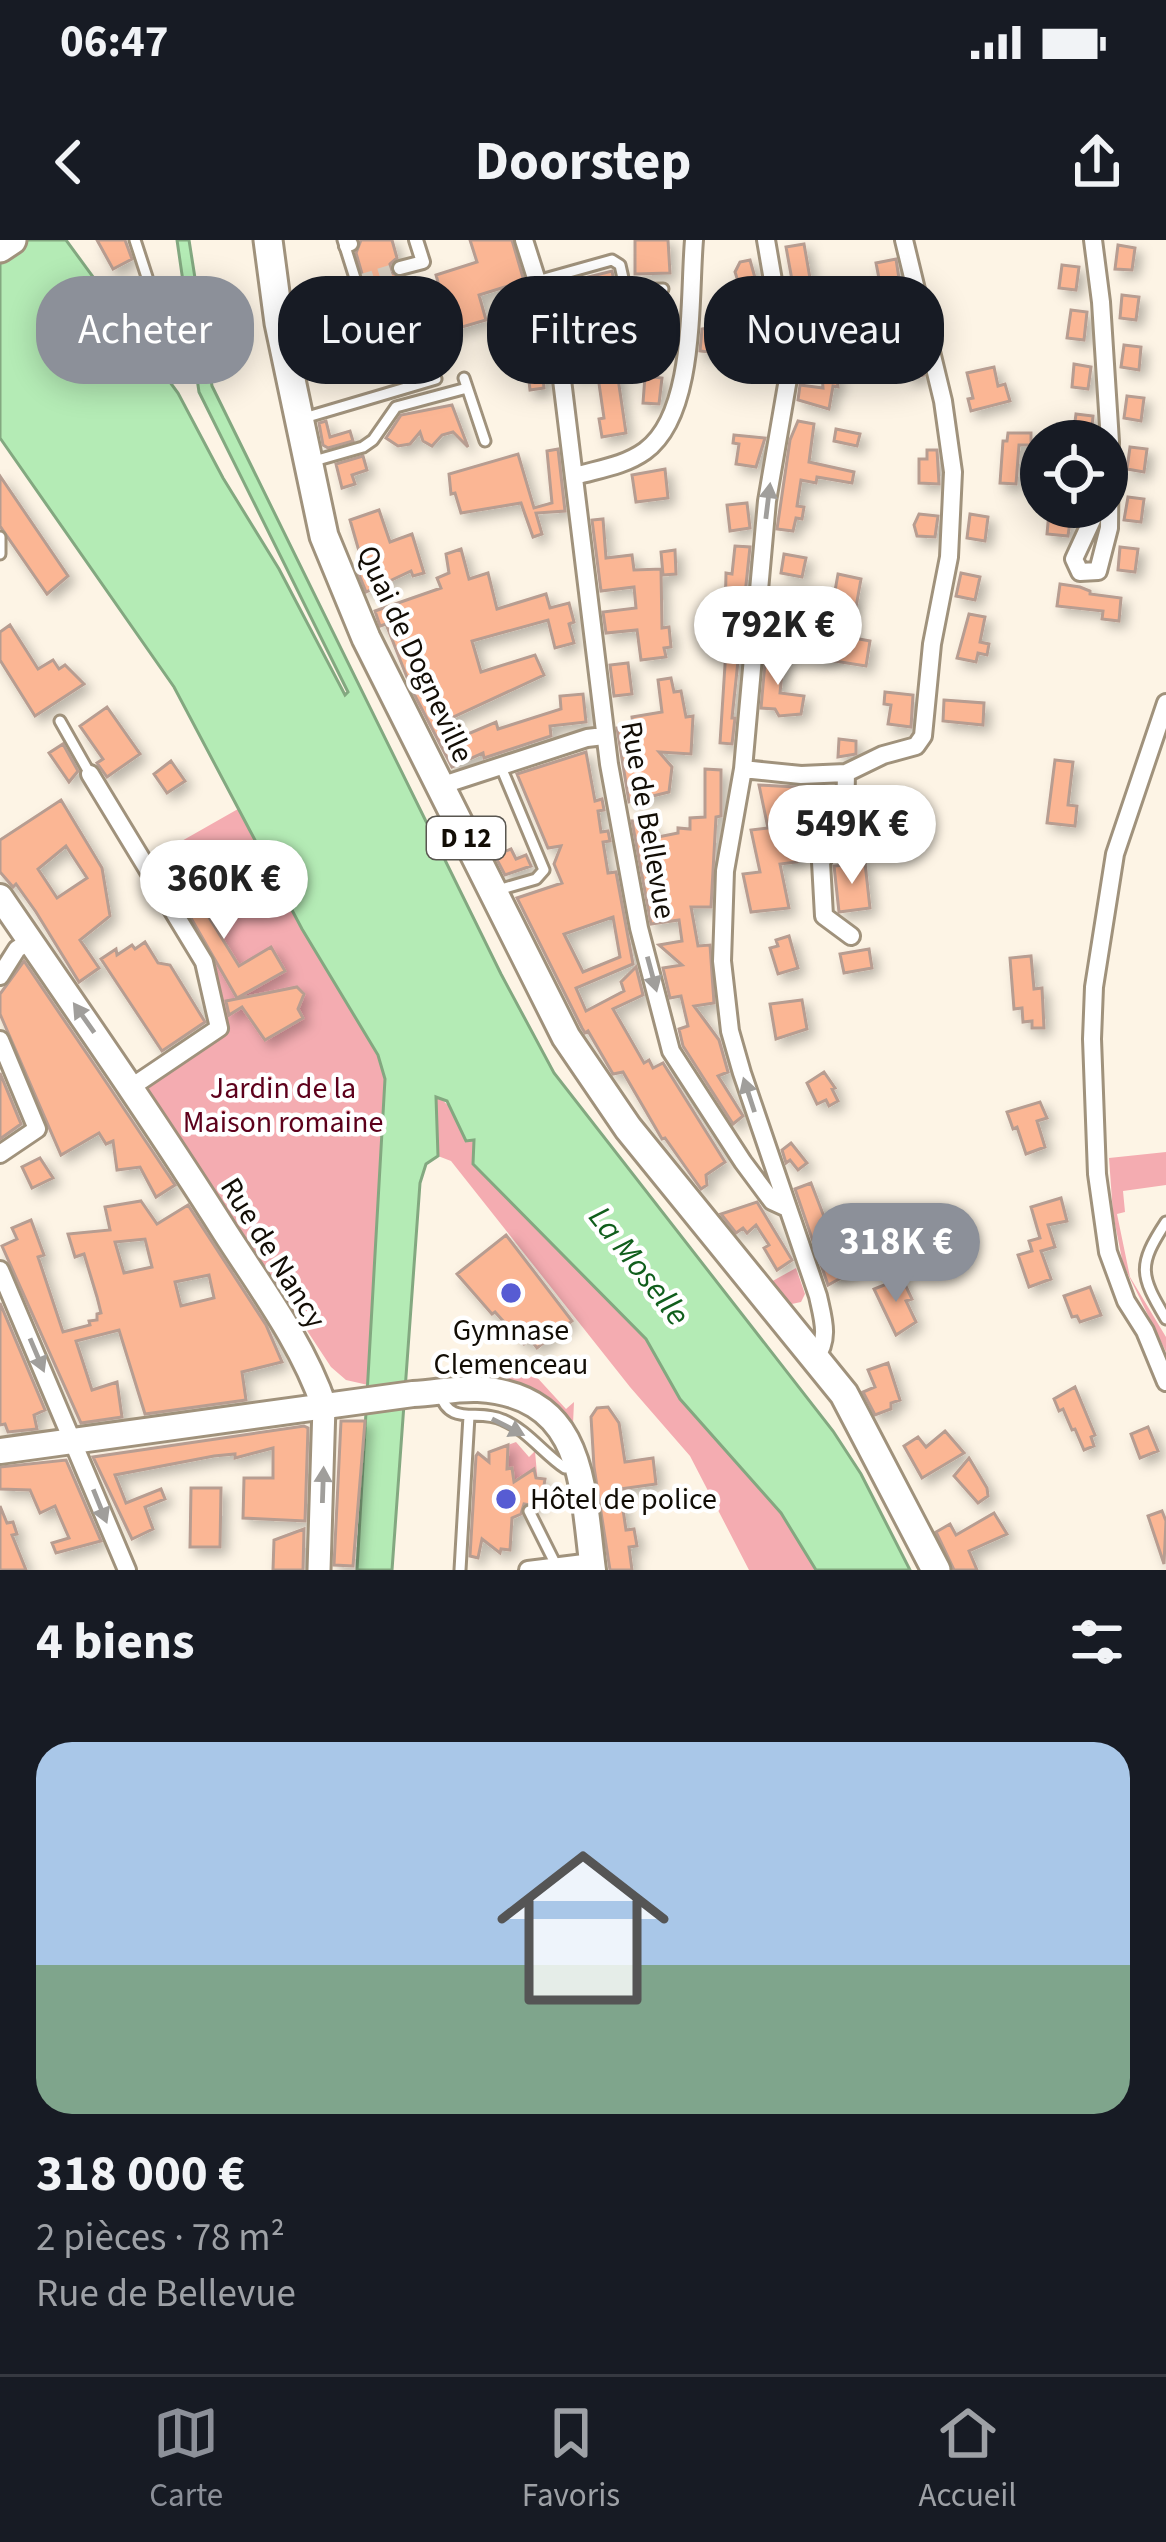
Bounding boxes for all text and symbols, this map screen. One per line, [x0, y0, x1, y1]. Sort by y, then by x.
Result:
text: 06:47 [60, 10, 169, 74]
text: Doorstep [475, 124, 691, 201]
icon: back [36, 129, 102, 195]
icon: share [1064, 129, 1130, 195]
chip: Acheter [36, 276, 254, 384]
chip: Louer [278, 276, 463, 384]
chip: Filtres [487, 276, 680, 384]
chip: Nouveau [704, 276, 944, 384]
map controls [1020, 420, 1128, 528]
button: locate [1020, 420, 1128, 528]
one-way arrow [759, 482, 778, 520]
street label: Quai de Dogneville [346, 538, 484, 770]
pin: 792K € [680, 586, 876, 688]
text: 792K € [721, 597, 835, 653]
street label: Rue de Bellevue [609, 718, 687, 922]
pin: 549K € [754, 785, 950, 887]
text: 549K € [795, 796, 909, 852]
road number: D 12 [427, 817, 505, 859]
pin: 360K € [126, 840, 322, 942]
text: 360K € [167, 851, 281, 907]
one-way arrow [644, 956, 663, 993]
one-way arrow [73, 1002, 96, 1034]
park label: Jardin de la Maison romaine [183, 1067, 383, 1144]
one-way arrow [739, 1076, 758, 1113]
street label: Rue de Nancy [210, 1169, 336, 1337]
water label: La Moselle [577, 1196, 701, 1336]
pin: 318K € [798, 1203, 994, 1305]
text: 318K € [839, 1214, 953, 1270]
marker: Gymnase Clemenceau [498, 1280, 524, 1306]
place label: Gymnase Clemenceau [434, 1309, 588, 1386]
one-way arrow [28, 1338, 47, 1374]
one-way arrow [491, 1416, 525, 1436]
one-way arrow [314, 1465, 333, 1503]
place label: Hôtel de police [530, 1478, 717, 1521]
marker: Hôtel de police [493, 1486, 519, 1512]
one-way arrow [91, 1488, 110, 1524]
text: 4 biens [36, 1606, 195, 1678]
icon: filters [1064, 1609, 1130, 1675]
icon: home [475, 1820, 691, 2036]
text: 318 000 € [36, 2138, 245, 2210]
text: 2 pièces · 78 m² [36, 2210, 285, 2266]
text: Rue de Bellevue [36, 2266, 296, 2322]
tab: Carte [149, 2400, 223, 2519]
tab: Favoris [522, 2400, 620, 2519]
tab: Accueil [919, 2400, 1017, 2519]

